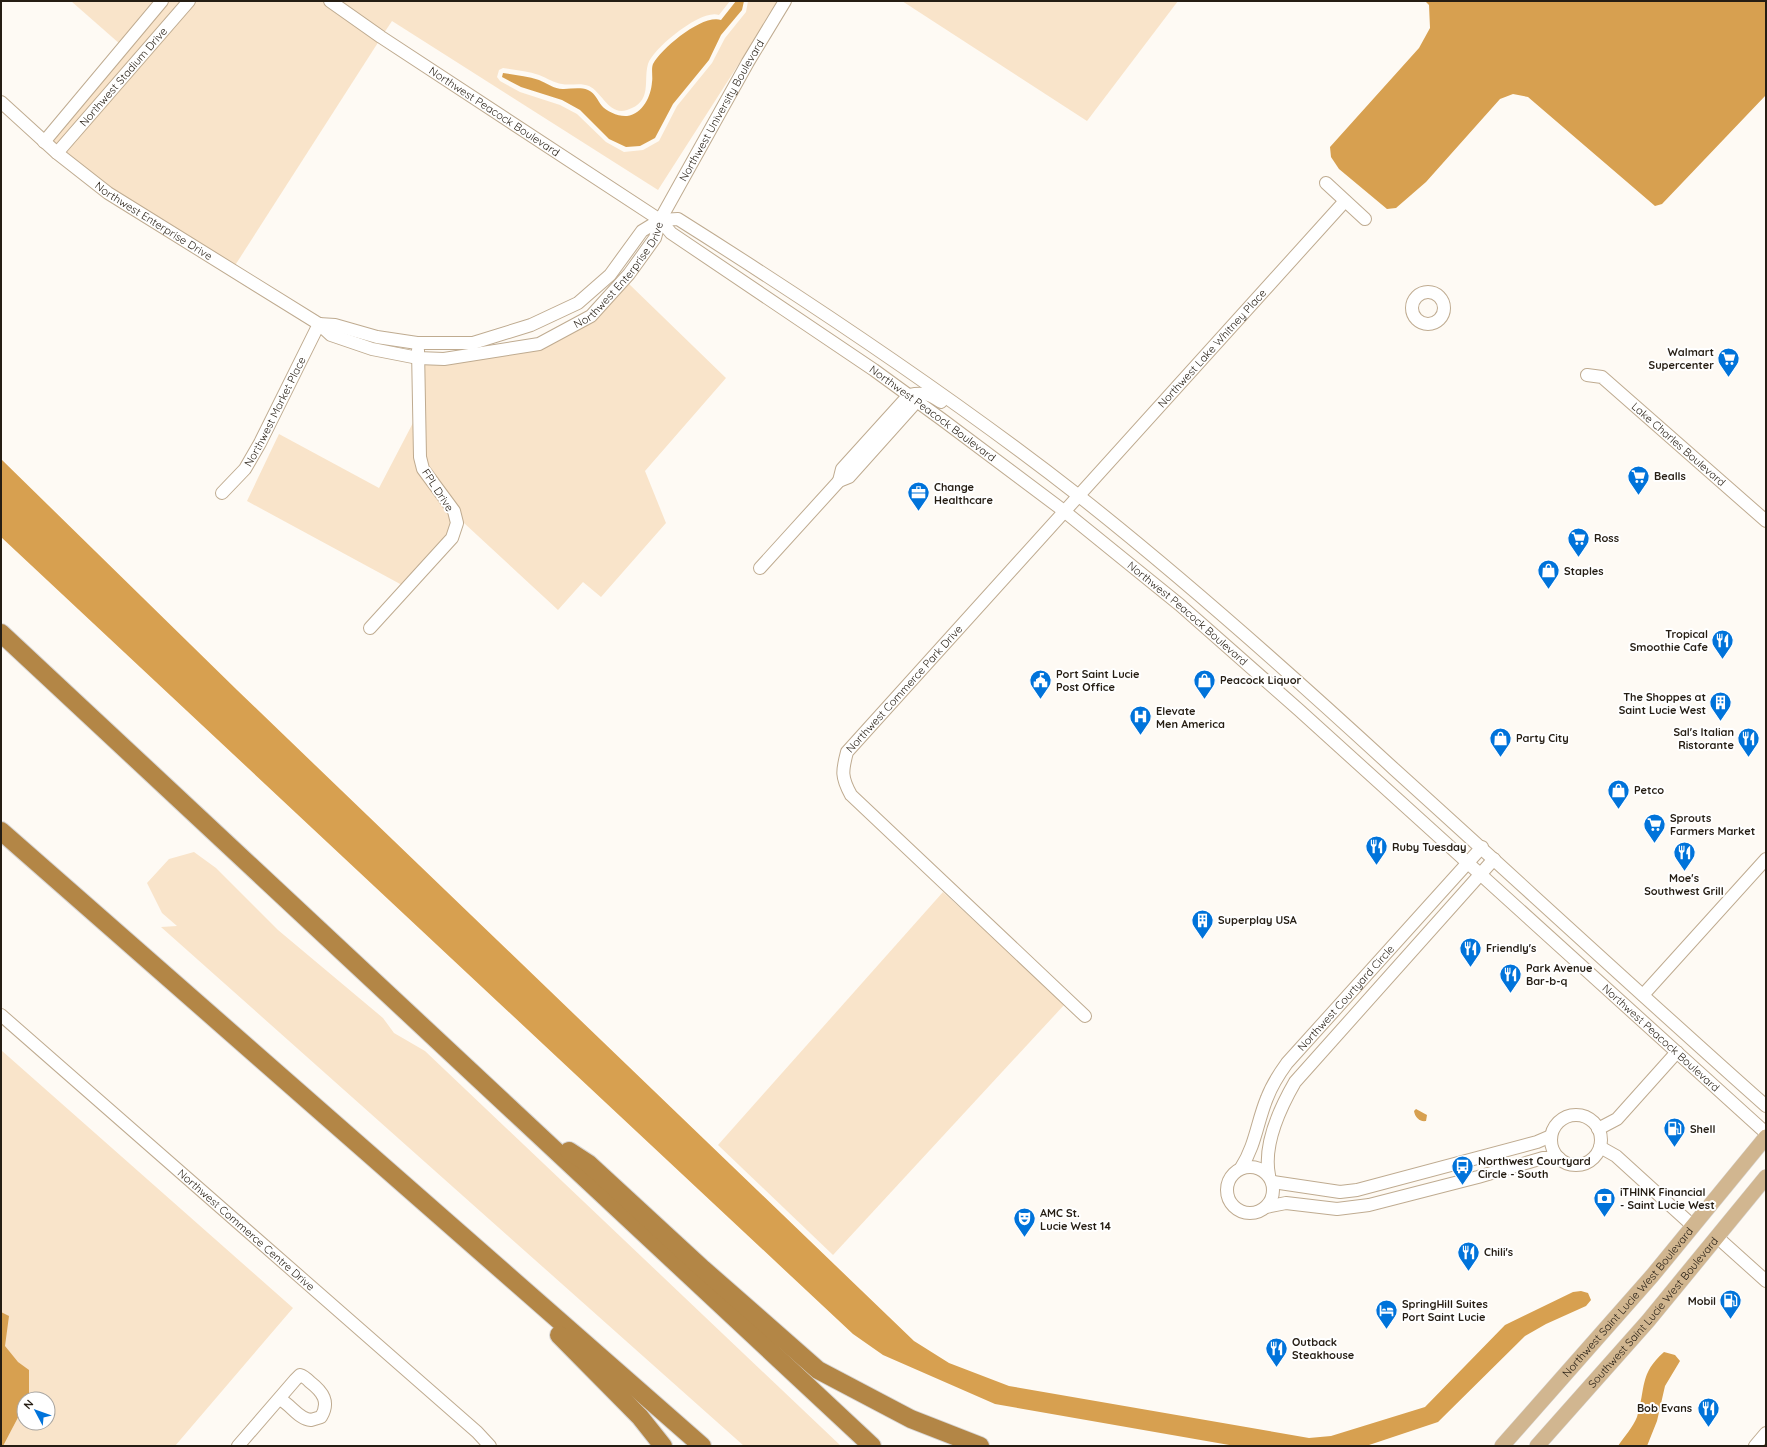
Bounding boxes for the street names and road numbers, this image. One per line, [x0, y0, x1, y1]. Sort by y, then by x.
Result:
street label: Northwest Stadium Drive [76, 24, 170, 129]
street label: Northwest University Boulevard [676, 37, 767, 184]
street label: Northwest Peacock Boulevard [426, 63, 562, 159]
street label: Northwest Enterprise Drive [92, 178, 215, 263]
street label: Northwest Enterprise Drive [571, 220, 666, 331]
street label: Northwest Lake Whitney Place [1155, 286, 1269, 410]
street label: Northwest Market Place [241, 354, 309, 469]
street label: Northwest Peacock Boulevard [867, 362, 999, 464]
street label: Lake Charles Boulevard [1629, 399, 1728, 489]
street label: FPL Drive [419, 466, 457, 514]
street label: Northwest Peacock Boulevard [1125, 558, 1250, 668]
street label: Northwest Commerce Park Drive [843, 622, 965, 755]
street label: Northwest Courtyard Circle [1294, 942, 1397, 1054]
street label: Northwest Peacock Boulevard [1599, 981, 1723, 1095]
street label: Northwest Commerce Centre Drive [175, 1166, 318, 1294]
street label: Northwest Saint Lucie West Boulevard [1559, 1224, 1696, 1380]
street label: Southwest Saint Lucie West Boulevard [1585, 1234, 1721, 1391]

